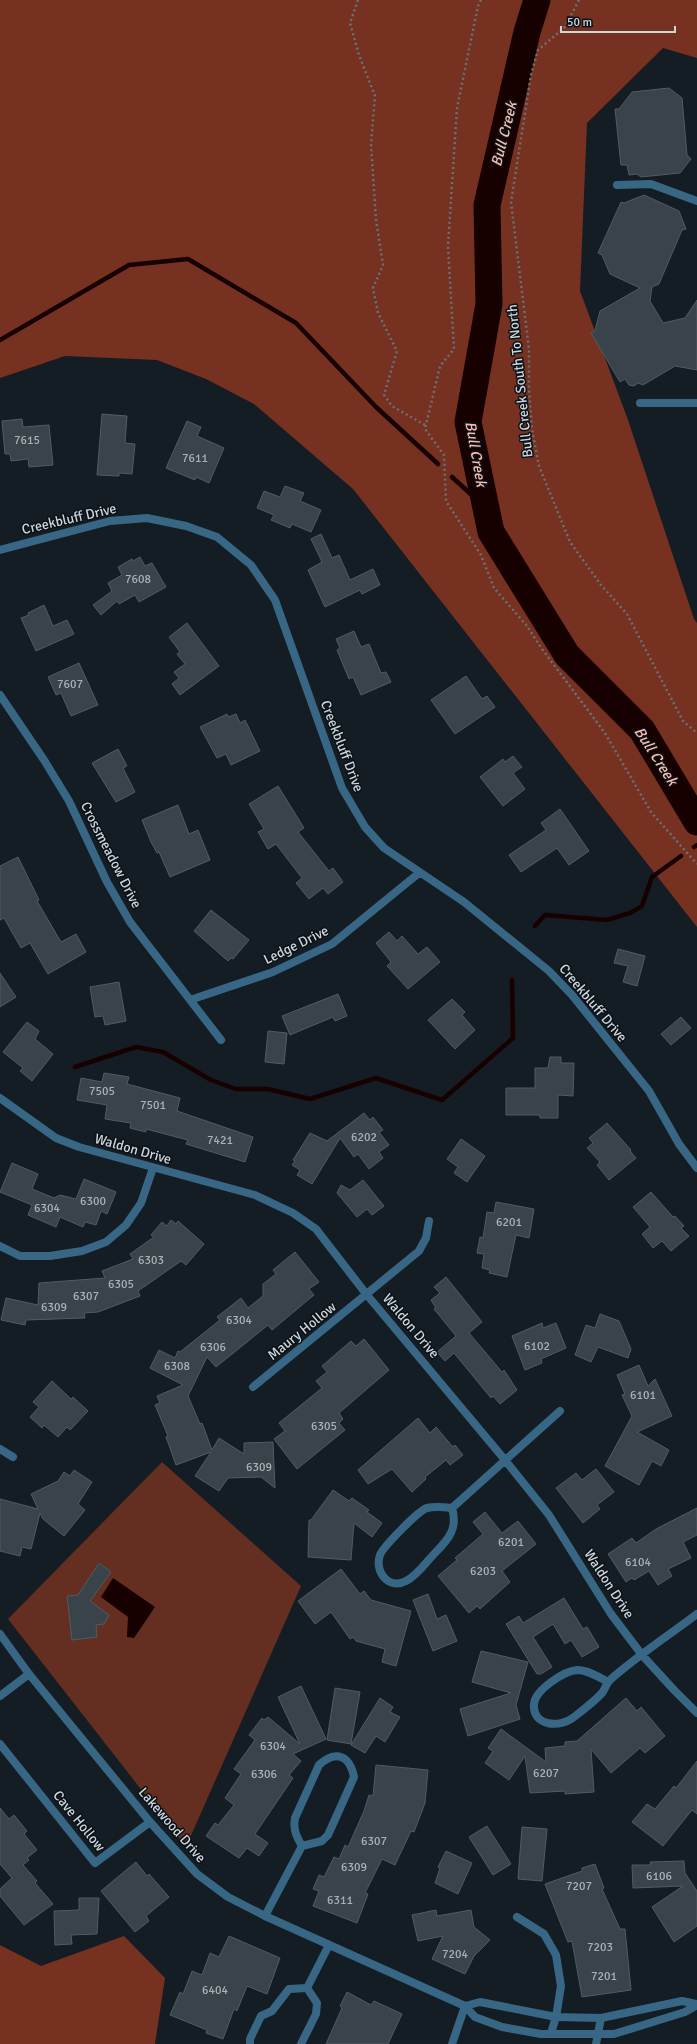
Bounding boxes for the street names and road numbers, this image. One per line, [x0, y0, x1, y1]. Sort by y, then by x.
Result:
street label: Bull Creek South To North [504, 304, 536, 458]
street label: Creekbluff Drive [20, 500, 118, 538]
street label: Creekbluff Drive [317, 698, 367, 794]
street label: Crossmeadow Drive [77, 799, 145, 911]
street label: Ledge Drive [261, 922, 331, 968]
street label: Creekbluff Drive [555, 960, 631, 1046]
street label: Waldon Drive [93, 1130, 173, 1168]
street label: Waldon Drive [379, 1290, 443, 1362]
street label: Maury Hollow [264, 1298, 340, 1364]
street label: Waldon Drive [580, 1546, 638, 1622]
street label: Lakewood Drive [135, 1784, 209, 1866]
street label: Cave Hollow [49, 1787, 109, 1855]

